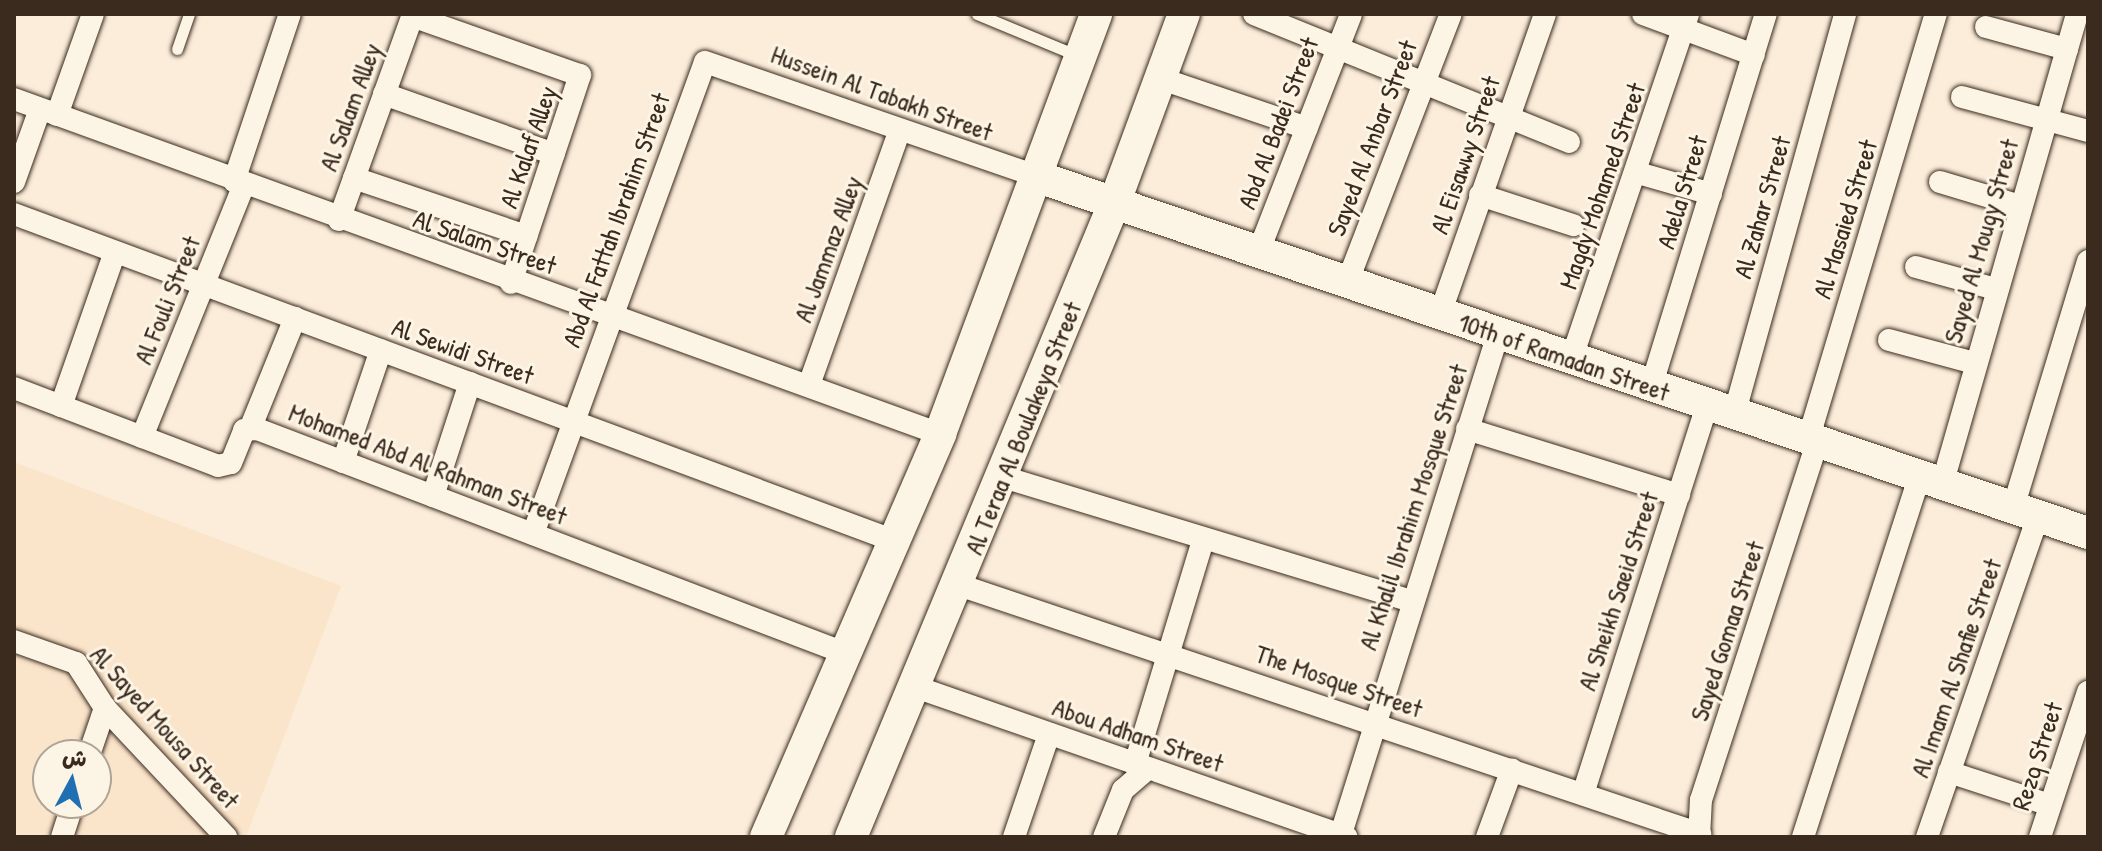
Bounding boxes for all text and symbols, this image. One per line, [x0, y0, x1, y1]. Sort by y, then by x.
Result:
street label: Abd Al Badei Street [1231, 33, 1325, 213]
street label: Sayed Al Anbar Street [1320, 36, 1424, 240]
street label: Hussein Al Tabakh Street [767, 38, 997, 148]
street label: Al Salam Alley [312, 39, 388, 175]
street label: Al Eisawwy Street [1423, 72, 1507, 238]
street label: Magdy Mohamed Street [1552, 79, 1652, 293]
street label: Al Kalaf Alley [493, 82, 563, 212]
street label: Abd Al Fattah Ibrahim Street [556, 89, 676, 351]
street label: Adela Street [1650, 132, 1714, 252]
street label: Al Zahar Street [1727, 132, 1797, 282]
street label: Sayed Al Mougy Street [1937, 135, 2025, 347]
street label: Al Masaied Street [1806, 136, 1884, 302]
street label: Al Jammaz Alley [787, 172, 869, 326]
street label: Al Salam Street [409, 203, 561, 281]
street label: Al Fouli Street [127, 231, 207, 369]
street label: Al Teraa Al Boulakeya Street [958, 297, 1088, 559]
street label: 10th of Ramadan Street [1454, 306, 1674, 408]
street label: Al Sewidi Street [388, 311, 538, 391]
street label: Al Khalil Ibrahim Mosque Street [1352, 360, 1474, 654]
street label: Mohamed Abd Al Rahman Street [285, 397, 571, 531]
street label: Al Sheikh Saeid Street [1571, 488, 1665, 694]
street label: Sayed Gomaa Street [1683, 537, 1771, 725]
street label: Al Imam Al Shafie Street [1904, 555, 2008, 781]
street label: The Mosque Street [1251, 638, 1427, 724]
street label: Al Sayed Mousa Street [84, 639, 246, 815]
street label: Abou Adham Street [1049, 691, 1227, 779]
street label: Rezq Street [2005, 698, 2069, 814]
north arrow [32, 739, 112, 819]
text: ش [61, 741, 89, 774]

